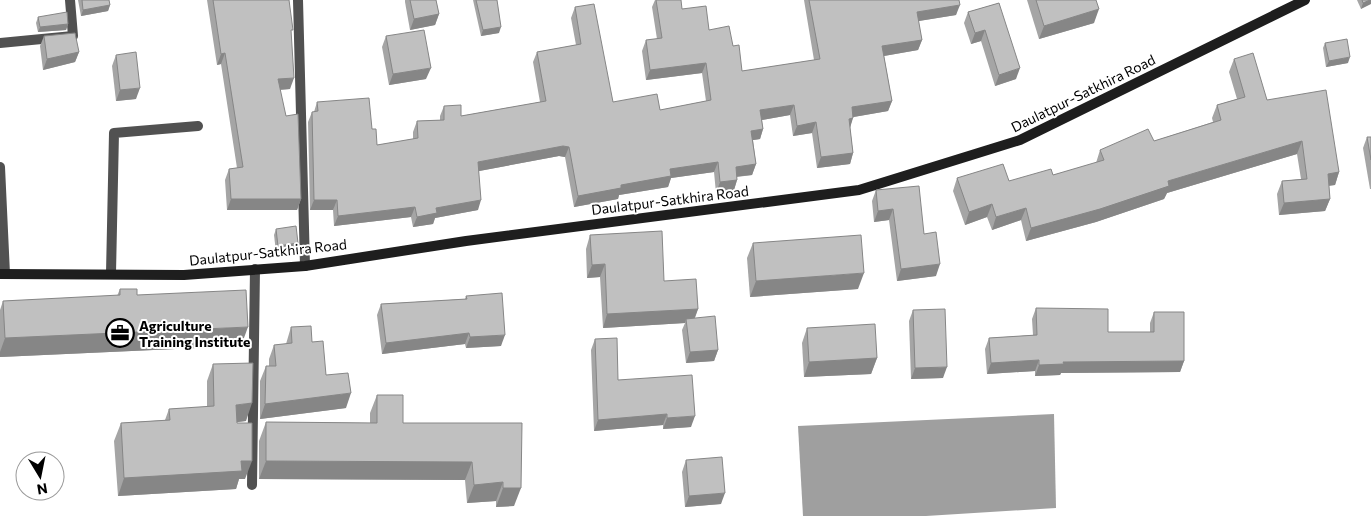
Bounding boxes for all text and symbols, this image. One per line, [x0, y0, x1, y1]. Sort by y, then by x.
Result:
street label: Daulatpur-Satkhira Road [1008, 51, 1158, 135]
street label: Daulatpur-Satkhira Road [590, 182, 750, 218]
street label: Daulatpur-Satkhira Road [188, 235, 348, 269]
place label: Agriculture Training Institute [139, 317, 250, 350]
office icon: Agriculture Training Institute [105, 318, 135, 348]
north arrow [15, 451, 65, 501]
text: N [36, 480, 49, 499]

